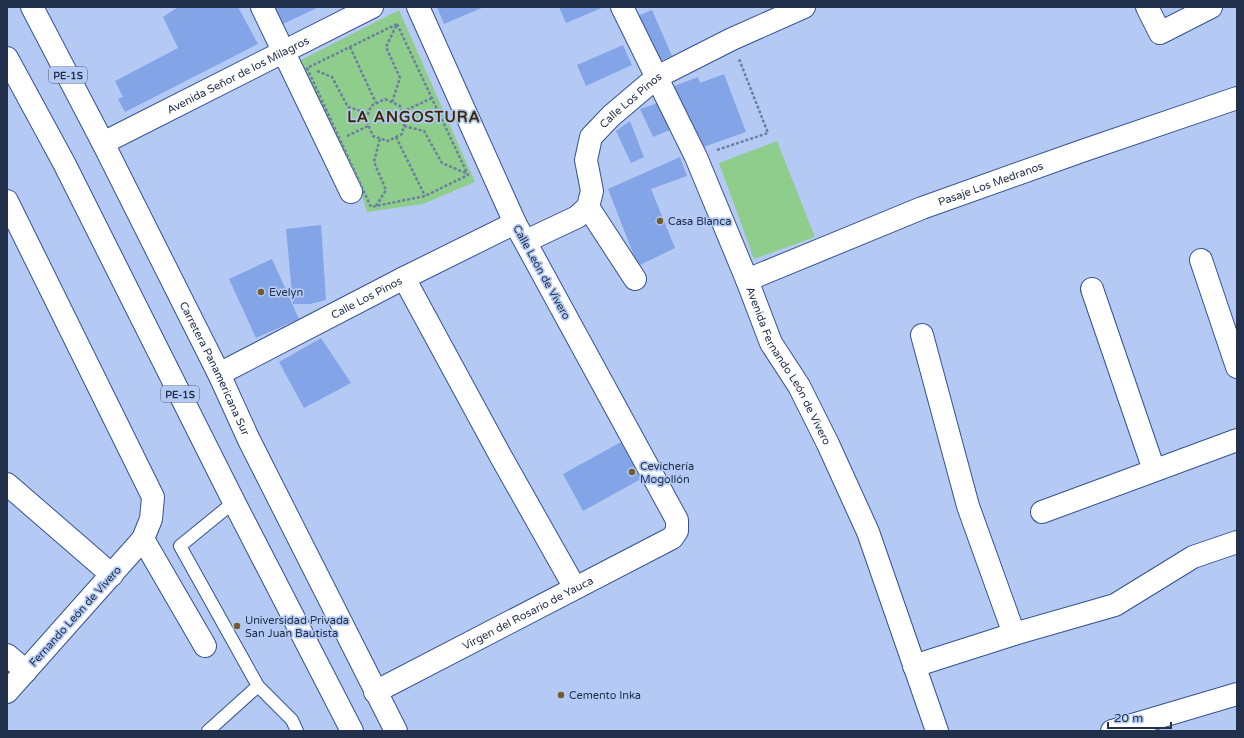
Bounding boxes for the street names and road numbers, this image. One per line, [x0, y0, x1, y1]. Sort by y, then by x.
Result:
street label: Avenida Señor de los Milagros [165, 34, 311, 117]
road number: PE-1S [49, 67, 87, 83]
street label: Calle Los Pinos [597, 70, 664, 131]
street label: Pasaje Los Medranos [936, 159, 1045, 209]
street label: Calle León de Vivero [510, 223, 573, 322]
street label: Calle Los Pinos [329, 274, 404, 322]
street label: Avenida Fernando León de Vivero [743, 285, 834, 447]
street label: Carretera Panamericana Sur [177, 299, 252, 438]
road number: PE-1S [161, 386, 199, 402]
street label: Fernando León de Vivero [27, 563, 124, 669]
street label: Virgen del Rosario de Yauca [460, 574, 596, 653]

